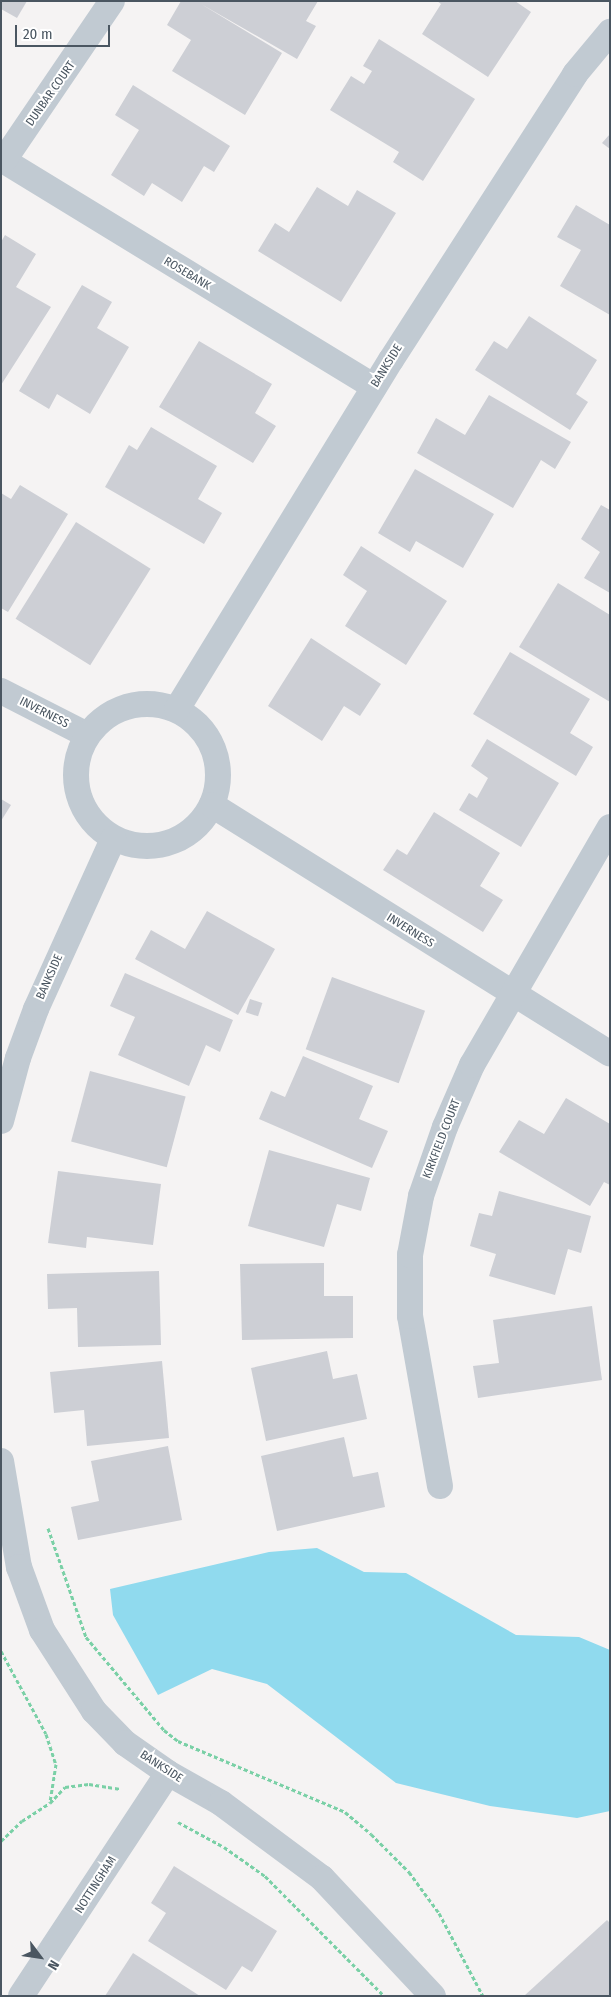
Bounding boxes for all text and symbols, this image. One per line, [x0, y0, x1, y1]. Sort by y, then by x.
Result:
scale bar [18, 15, 112, 47]
text: 20 m [23, 25, 53, 43]
street label: DUNBAR COURT [23, 59, 79, 129]
street label: ROSEBANK [161, 254, 213, 294]
street label: BANKSIDE [368, 342, 406, 390]
street label: INVERNESS [17, 694, 71, 732]
street label: INVERNESS [384, 911, 436, 951]
street label: BANKSIDE [34, 952, 66, 1002]
street label: KIRKFIELD COURT [420, 1097, 464, 1181]
street label: BANKSIDE [137, 1748, 185, 1786]
street label: NOTTINGHAM [72, 1854, 120, 1916]
north arrow [15, 1932, 65, 1982]
text: N [44, 1957, 63, 1973]

